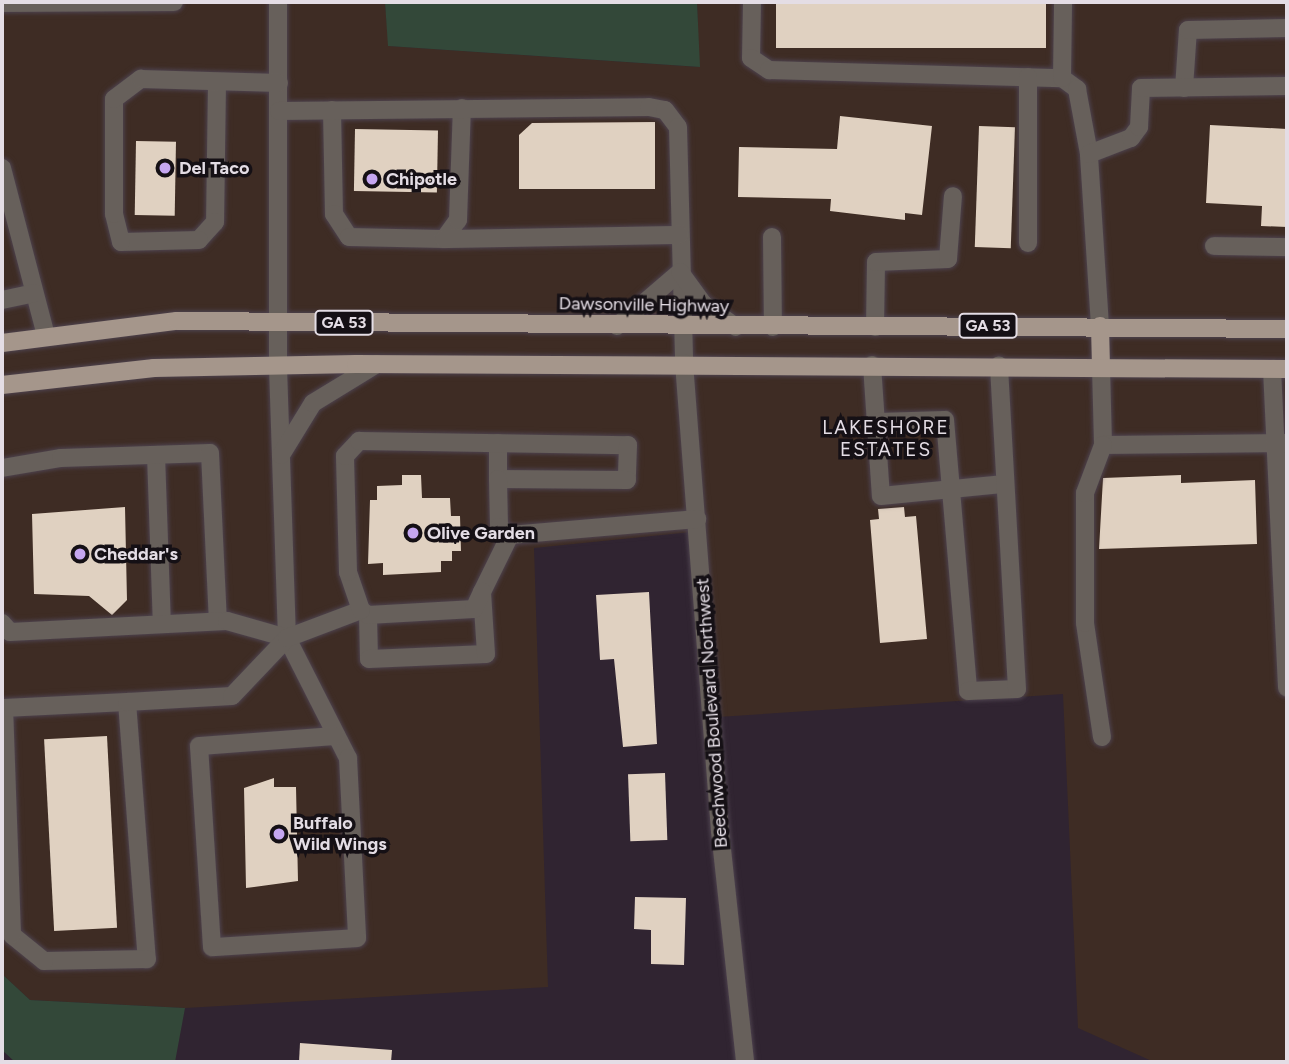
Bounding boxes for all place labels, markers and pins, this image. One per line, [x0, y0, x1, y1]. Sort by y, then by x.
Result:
place label: Del Taco [179, 157, 249, 179]
marker: Del Taco [157, 160, 173, 176]
place label: Chipotle [386, 168, 457, 190]
marker: Chipotle [364, 171, 380, 187]
place label: Olive Garden [427, 522, 535, 544]
marker: Olive Garden [405, 525, 421, 541]
place label: Cheddar's [94, 543, 178, 565]
marker: Cheddar's [72, 546, 88, 562]
place label: Buffalo Wild Wings [293, 813, 387, 856]
marker: Buffalo Wild Wings [271, 826, 287, 842]

